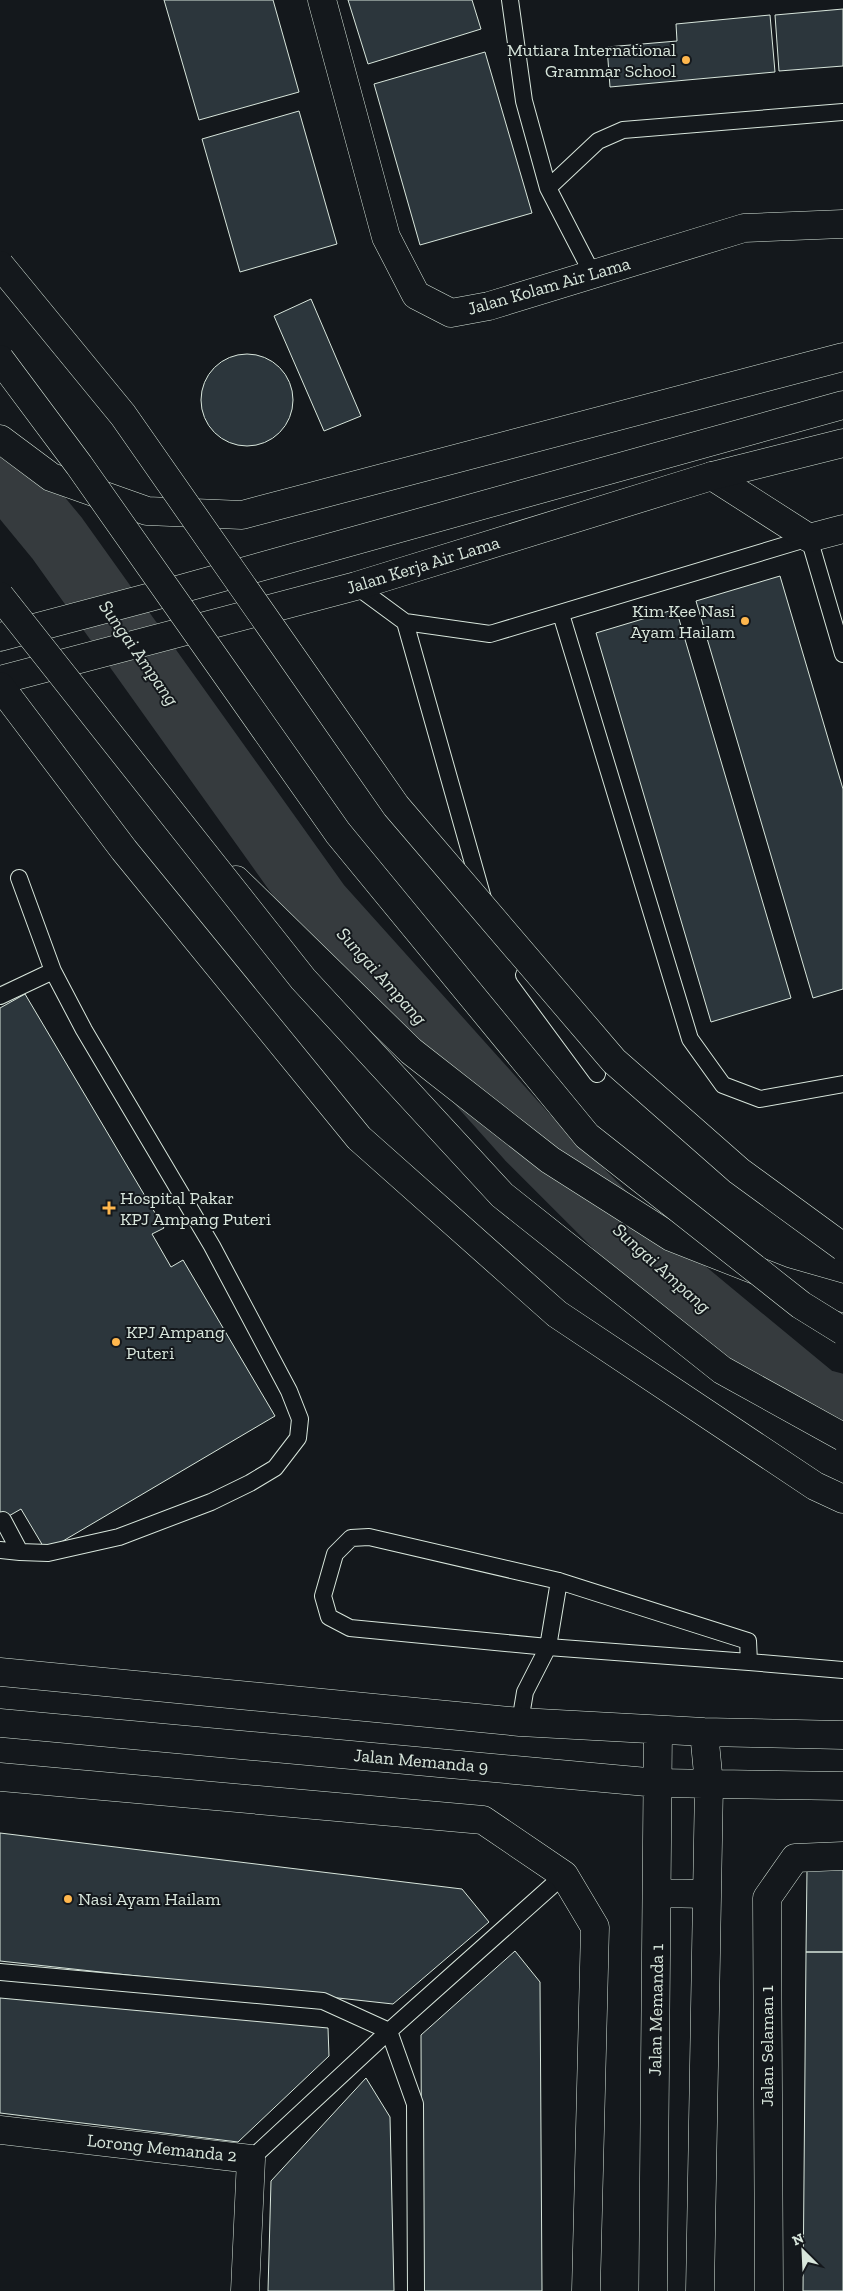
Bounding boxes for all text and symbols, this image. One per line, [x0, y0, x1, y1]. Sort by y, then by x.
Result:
place label: Mutiara International Grammar School [507, 39, 676, 82]
marker: Mutiara International Grammar School [680, 54, 692, 66]
street label: Jalan Kolam Air Lama [465, 252, 633, 320]
street label: Jalan Kerja Air Lama [344, 531, 503, 599]
water label: Sungai Ampang [94, 596, 184, 710]
place label: Kim Kee Nasi Ayam Hailam [630, 600, 735, 643]
marker: Kim Kee Nasi Ayam Hailam [739, 615, 751, 627]
water label: Sungai Ampang [332, 922, 432, 1030]
place label: Hospital Pakar KPJ Ampang Puteri [120, 1187, 271, 1230]
marker: Hospital Pakar KPJ Ampang Puteri [102, 1201, 116, 1215]
water label: Sungai Ampang [608, 1218, 716, 1318]
place label: KPJ Ampang Puteri [126, 1321, 225, 1364]
marker: KPJ Ampang Puteri [110, 1336, 122, 1348]
street label: Jalan Memanda 9 [353, 1744, 489, 1778]
place label: Nasi Ayam Hailam [78, 1888, 221, 1910]
marker: Nasi Ayam Hailam [62, 1893, 74, 1905]
street label: Jalan Memanda 1 [644, 1944, 668, 2076]
street label: Jalan Selaman 1 [756, 1985, 778, 2107]
street label: Lorong Memanda 2 [86, 2129, 238, 2167]
north arrow [778, 2226, 828, 2276]
text: N [790, 2230, 807, 2250]

